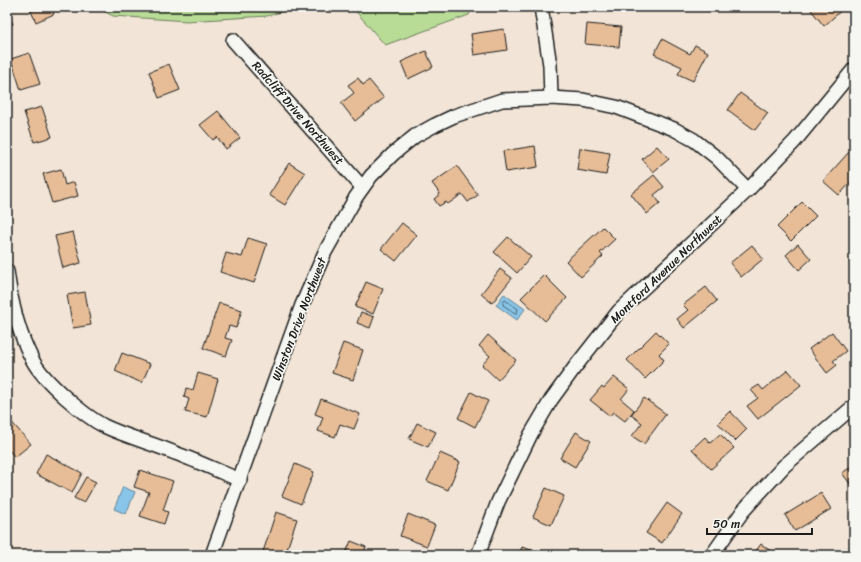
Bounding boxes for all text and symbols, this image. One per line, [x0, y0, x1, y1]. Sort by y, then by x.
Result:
street label: Radcliff Drive Northwest [246, 56, 350, 170]
street label: Montford Avenue Northwest [605, 209, 727, 329]
street label: Winston Drive Northwest [265, 253, 333, 384]
scale bar [707, 510, 812, 536]
text: 50 m [713, 513, 740, 535]

